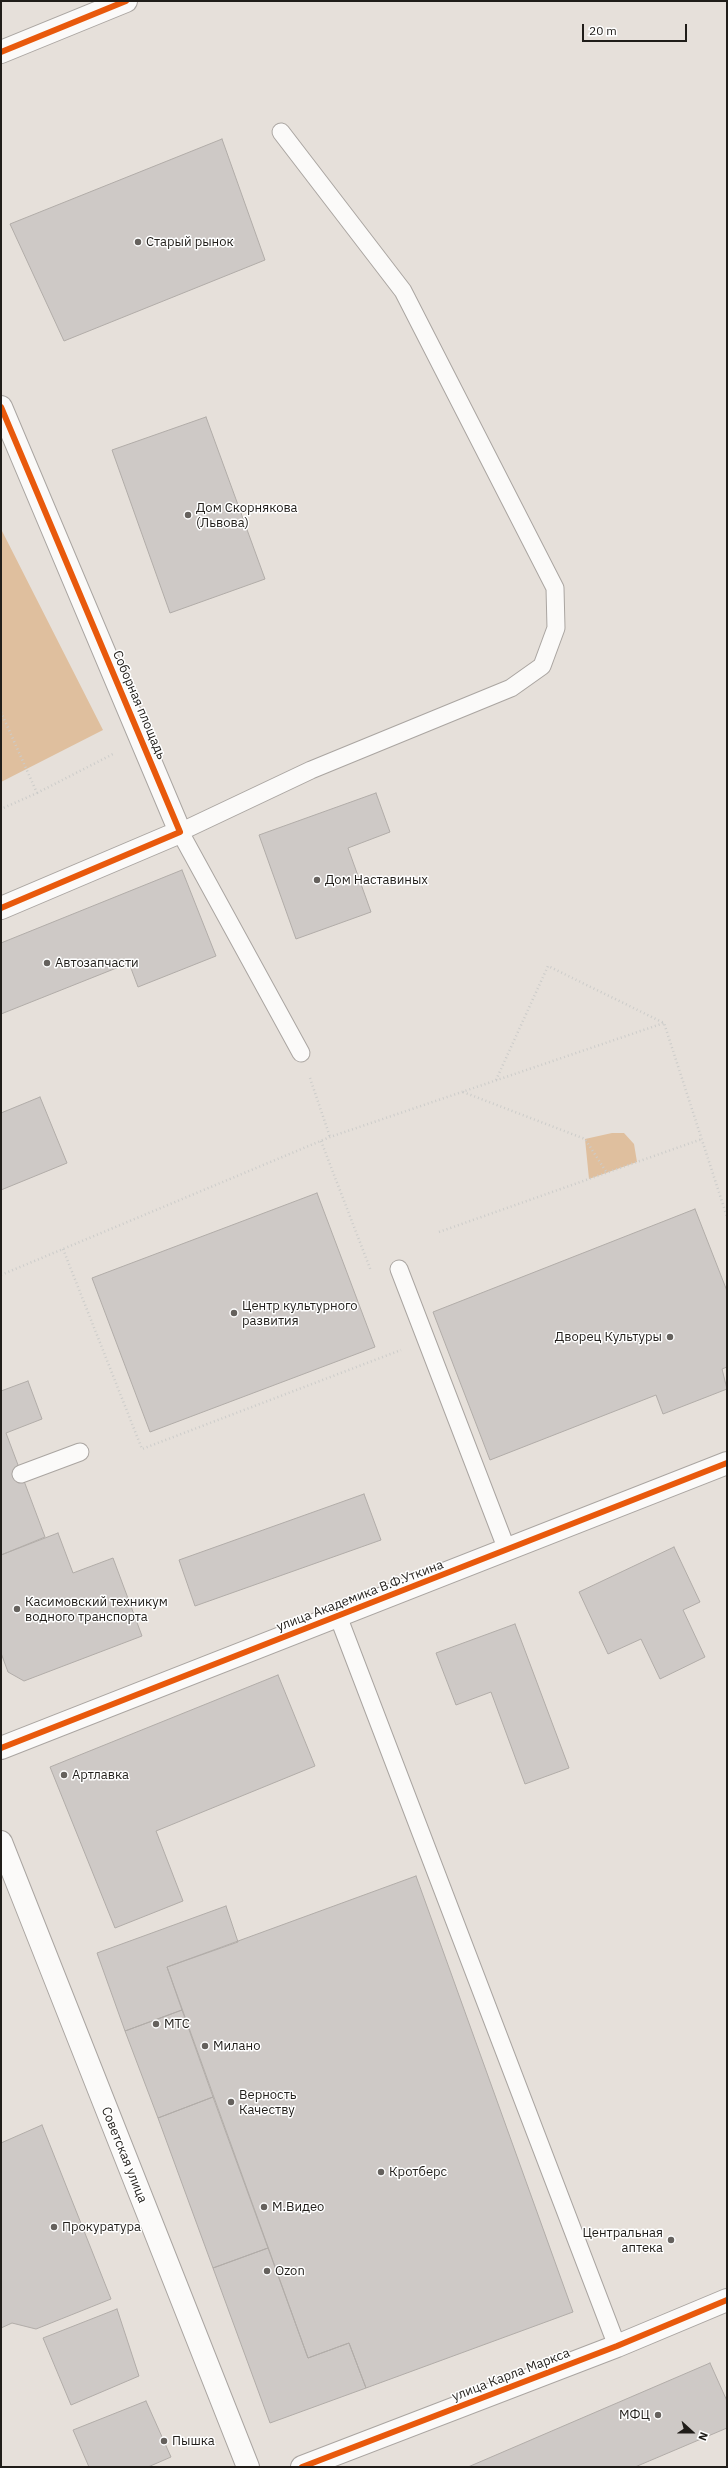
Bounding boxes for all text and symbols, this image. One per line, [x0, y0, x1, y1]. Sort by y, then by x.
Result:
scale bar [584, 16, 689, 42]
text: 20 m [589, 23, 617, 38]
place label: Старый рынок [146, 234, 234, 250]
marker: Старый рынок [133, 237, 143, 247]
place label: Дом Скорнякова (Львова) [196, 500, 298, 531]
marker: Дом Скорнякова (Львова) [183, 510, 193, 520]
street label: Соборная площадь [109, 648, 169, 762]
place label: Дом Наставиных [325, 872, 428, 888]
marker: Дом Наставиных [312, 875, 322, 885]
place label: Автозапчасти [55, 955, 139, 971]
marker: Автозапчасти [42, 958, 52, 968]
place label: Центр культурного развития [242, 1298, 358, 1329]
marker: Центр культурного развития [229, 1308, 239, 1318]
place label: Дворец Культуры [555, 1329, 662, 1345]
marker: Дворец Культуры [665, 1332, 675, 1342]
street label: улица Академика В.Ф.Уткина [274, 1557, 446, 1635]
place label: Касимовский техникум водного транспорта [25, 1594, 168, 1625]
marker: Касимовский техникум водного транспорта [12, 1604, 22, 1614]
place label: Артлавка [72, 1767, 129, 1783]
marker: Артлавка [59, 1770, 69, 1780]
place label: МТС [164, 2016, 190, 2032]
marker: МТС [151, 2019, 161, 2029]
place label: Милано [213, 2038, 260, 2054]
marker: Милано [200, 2041, 210, 2051]
place label: Верность Качеству [239, 2087, 297, 2118]
marker: Верность Качеству [226, 2097, 236, 2107]
street label: Советская улица [98, 2105, 150, 2205]
place label: Кротберс [389, 2164, 447, 2180]
marker: Кротберс [376, 2167, 386, 2177]
place label: М.Видео [272, 2199, 324, 2215]
marker: М.Видео [259, 2202, 269, 2212]
place label: Прокуратура [62, 2219, 141, 2235]
marker: Прокуратура [49, 2222, 59, 2232]
place label: Центральная аптека [582, 2225, 663, 2256]
marker: Центральная аптека [666, 2235, 676, 2245]
place label: Ozon [275, 2263, 305, 2279]
marker: Ozon [262, 2266, 272, 2276]
street label: улица Карла Маркса [450, 2345, 572, 2405]
place label: МФЦ [619, 2407, 650, 2423]
marker: МФЦ [653, 2410, 663, 2420]
north arrow [672, 2412, 712, 2452]
text: N [695, 2430, 711, 2443]
place label: Пышка [172, 2433, 215, 2449]
marker: Пышка [159, 2436, 169, 2446]

